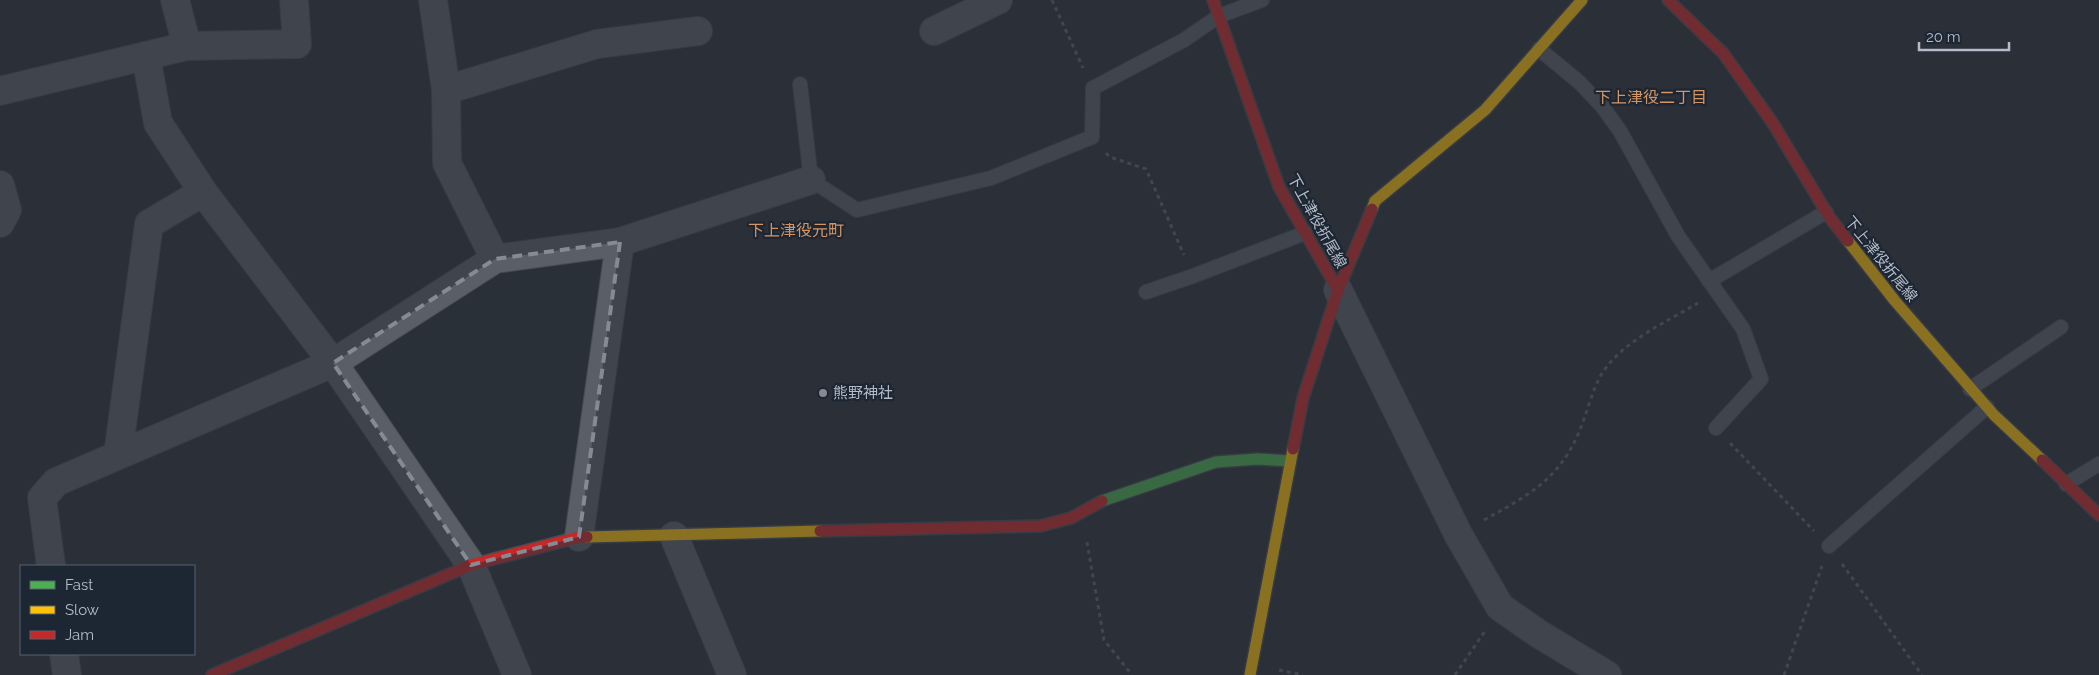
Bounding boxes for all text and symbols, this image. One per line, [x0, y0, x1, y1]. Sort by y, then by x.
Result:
scale bar [1919, 20, 2009, 52]
text: 20 m [1926, 28, 1961, 46]
district label: 下上津役二丁目 [1595, 88, 1707, 107]
street label: 下上津役折尾線 [1284, 171, 1350, 271]
street label: 下上津役折尾線 [1841, 213, 1921, 305]
district label: 下上津役元町 [748, 221, 844, 240]
place label: 熊野神社 [833, 384, 893, 402]
marker: 熊野神社 [817, 387, 829, 399]
legend [20, 565, 195, 655]
text: Fast [65, 576, 93, 594]
text: Slow [65, 601, 99, 619]
text: Jam [65, 626, 94, 644]

